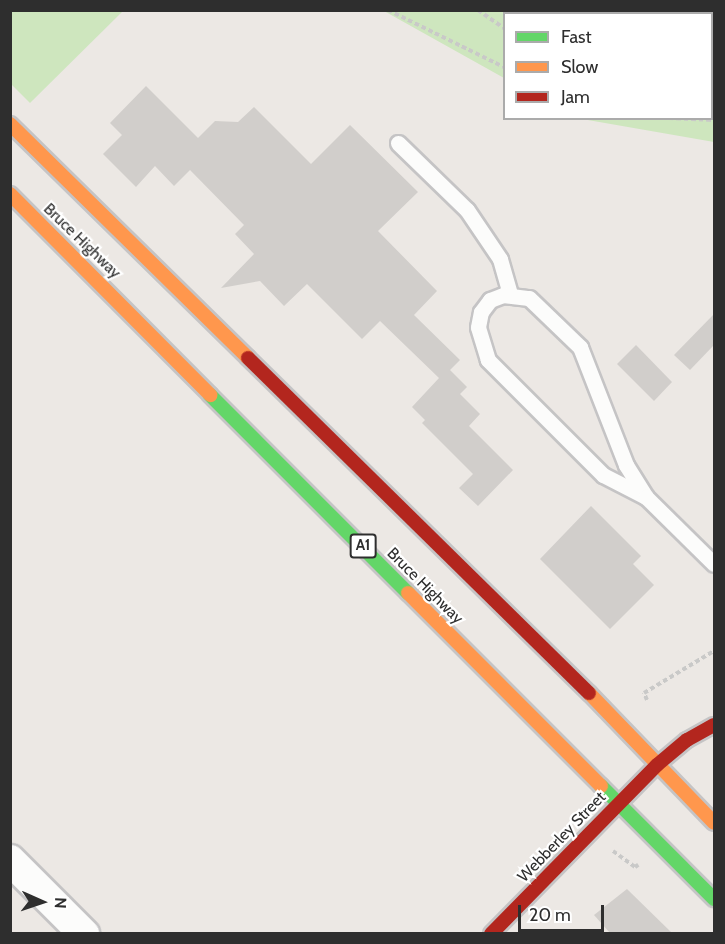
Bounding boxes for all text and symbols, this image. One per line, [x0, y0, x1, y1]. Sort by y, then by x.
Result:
legend [503, 12, 713, 120]
text: Fast [561, 26, 592, 48]
text: Slow [561, 56, 598, 78]
text: Jam [561, 86, 590, 108]
street label: Bruce Highway [39, 199, 125, 283]
road number: A1 [350, 534, 376, 558]
street label: Bruce Highway [383, 544, 467, 628]
street label: Webberley Street [514, 788, 610, 886]
north arrow [12, 872, 72, 932]
scale bar [521, 893, 606, 931]
text: N [51, 897, 70, 909]
text: 20 m [529, 904, 571, 926]

